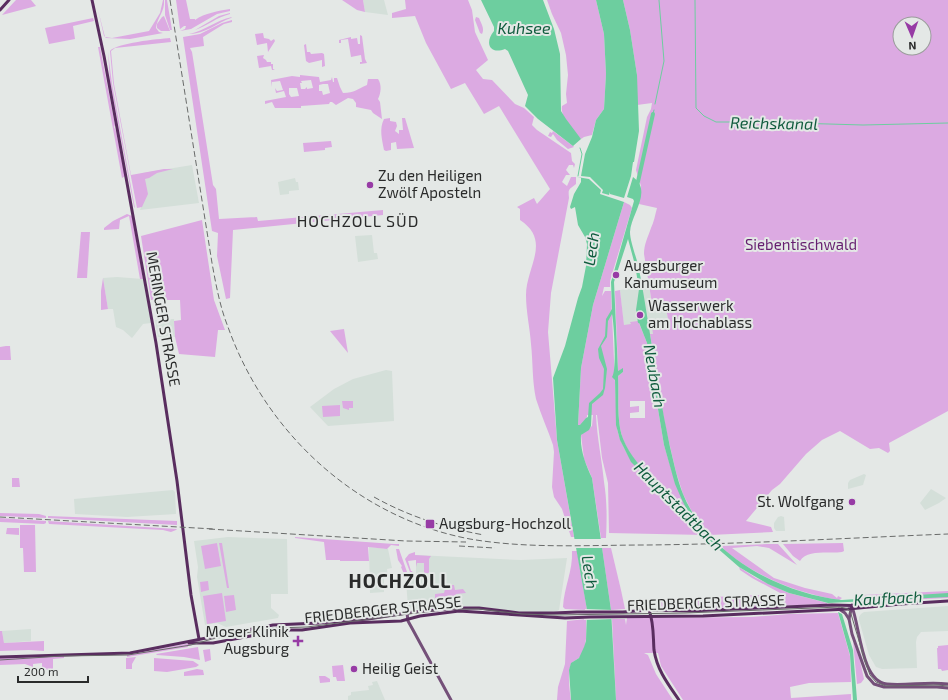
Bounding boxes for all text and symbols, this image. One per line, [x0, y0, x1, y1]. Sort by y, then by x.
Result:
north arrow [892, 16, 932, 56]
water label: Kuhsee [498, 18, 551, 37]
text: N [908, 40, 917, 53]
water label: Reichskanal [730, 112, 818, 133]
place label: Zu den Heiligen Zwölf Aposteln [378, 166, 482, 201]
marker: Zu den Heiligen Zwölf Aposteln [365, 180, 375, 190]
district label: HOCHZOLL SÜD [297, 211, 419, 230]
water label: Lech [579, 231, 602, 267]
park label: Siebentischwald [745, 235, 857, 253]
street label: MERINGER STRASSE [143, 250, 185, 388]
place label: Augsburger Kanumuseum [624, 256, 717, 291]
marker: Augsburger Kanumuseum [611, 270, 621, 280]
place label: Wasserwerk am Hochablass [648, 296, 752, 331]
marker: Wasserwerk am Hochablass [635, 310, 645, 320]
water label: Neubach [641, 343, 670, 409]
water label: Hauptstadtbach [631, 457, 728, 554]
place label: St. Wolfgang [757, 492, 845, 510]
marker: St. Wolfgang [847, 497, 857, 507]
place label: Augsburg-Hochzoll [439, 514, 571, 532]
marker: Augsburg-Hochzoll [424, 518, 436, 530]
water label: Lech [578, 554, 603, 590]
district label: HOCHZOLL [349, 569, 451, 592]
water label: Kaufbach [853, 586, 923, 609]
street label: FRIEDBERGER STRASSE [627, 590, 785, 614]
street label: FRIEDBERGER STRASSE [303, 592, 462, 626]
place label: Moser Klinik Augsburg [205, 622, 290, 657]
marker: Moser Klinik Augsburg [292, 635, 304, 647]
scale bar [18, 658, 88, 684]
place label: Heilig Geist [362, 659, 439, 677]
text: 200 m [24, 664, 58, 678]
marker: Heilig Geist [349, 664, 359, 674]

